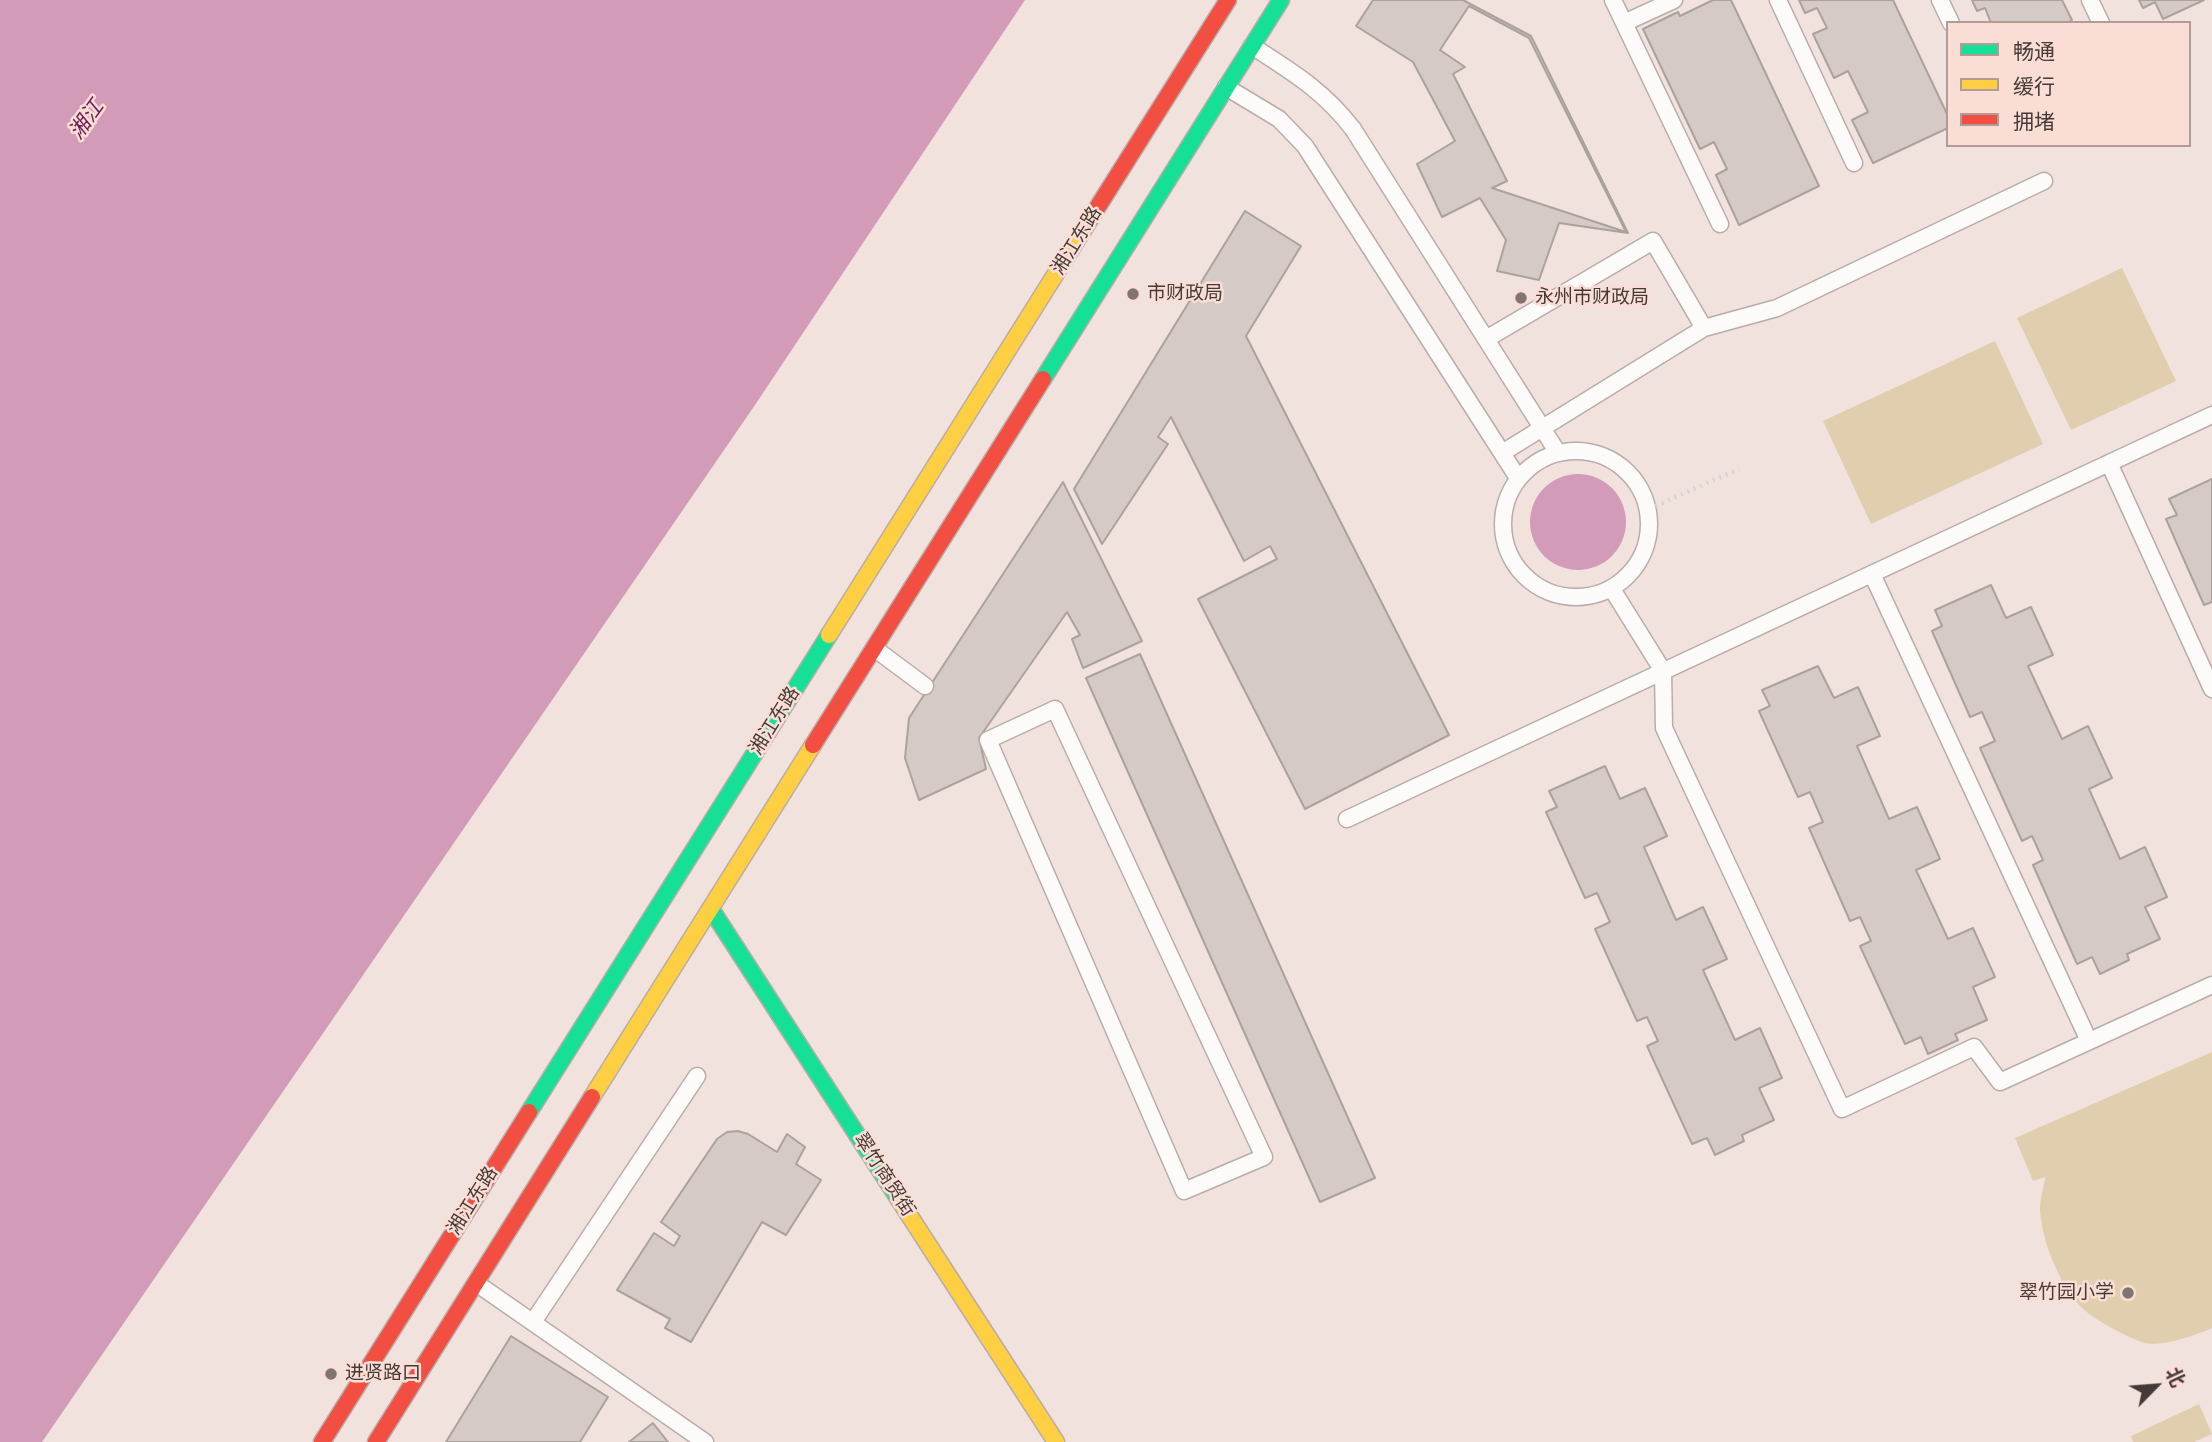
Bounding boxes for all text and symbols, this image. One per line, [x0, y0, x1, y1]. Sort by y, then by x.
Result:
legend [1946, 21, 2191, 147]
text: 畅通 [2013, 39, 2055, 65]
text: 缓行 [2013, 74, 2055, 100]
water label: 湘江 [64, 96, 110, 144]
text: 拥堵 [2013, 109, 2055, 135]
street label: 湘江东路 [1047, 203, 1107, 279]
place label: 市财政局 [1147, 283, 1223, 305]
marker: 市财政局 [1125, 286, 1141, 302]
place label: 永州市财政局 [1535, 287, 1649, 309]
marker: 永州市财政局 [1513, 290, 1529, 306]
street label: 湘江东路 [745, 683, 805, 759]
street label: 翠竹商贸街 [849, 1129, 919, 1221]
street label: 湘江东路 [443, 1163, 503, 1239]
place label: 翠竹园小学 [2019, 1282, 2114, 1304]
marker: 翠竹园小学 [2120, 1285, 2136, 1301]
north arrow [2121, 1351, 2191, 1421]
place label: 进贤路口 [345, 1363, 421, 1385]
text: 北 [2161, 1363, 2190, 1390]
marker: 进贤路口 [323, 1366, 339, 1382]

